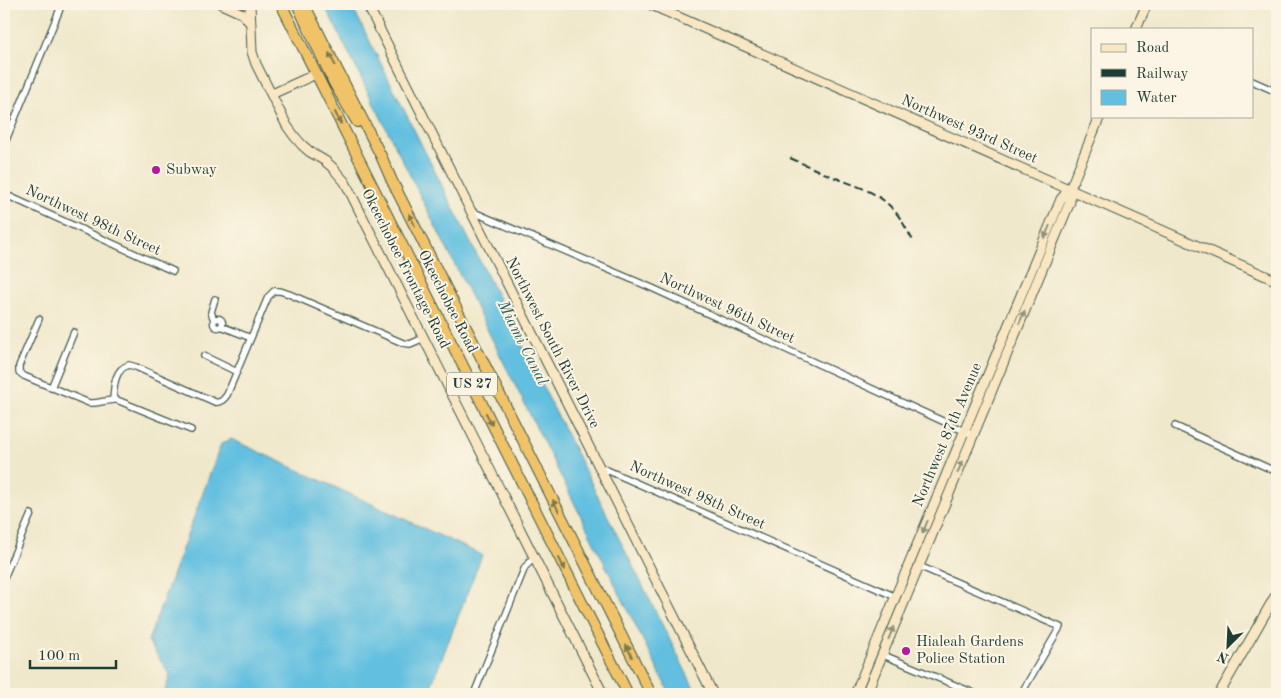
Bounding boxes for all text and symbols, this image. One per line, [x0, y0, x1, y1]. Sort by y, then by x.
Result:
legend [1091, 28, 1254, 118]
text: Road [1136, 41, 1170, 56]
one-way arrow [328, 52, 336, 66]
text: Railway [1136, 67, 1189, 82]
text: Water [1136, 91, 1177, 106]
street label: Northwest 93rd Street [898, 93, 1040, 167]
one-way arrow [334, 110, 342, 125]
place label: Subway [166, 163, 217, 178]
marker: Subway [150, 164, 162, 176]
street label: Northwest 98th Street [23, 183, 163, 259]
street label: Okeechobee Frontage Road [358, 187, 452, 351]
one-way arrow [408, 213, 416, 227]
one-way arrow [1043, 225, 1051, 239]
street label: Okeechobee Road [415, 248, 479, 356]
street label: Northwest South River Drive [502, 255, 602, 431]
street label: Northwest 96th Street [657, 271, 797, 347]
water label: Miami Canal [493, 297, 550, 388]
one-way arrow [1019, 310, 1027, 324]
street label: Northwest 87th Avenue [911, 361, 985, 509]
road number: US 27 [447, 372, 497, 396]
one-way arrow [486, 412, 494, 426]
street label: Northwest 98th Street [627, 459, 767, 533]
one-way arrow [956, 460, 964, 474]
one-way arrow [552, 498, 560, 513]
one-way arrow [920, 520, 928, 534]
one-way arrow [558, 557, 566, 572]
north arrow [1204, 620, 1254, 670]
one-way arrow [887, 625, 895, 640]
place label: Hialeah Gardens Police Station [916, 635, 1024, 667]
scale bar [30, 638, 116, 670]
one-way arrow [625, 644, 633, 658]
marker: Hialeah Gardens Police Station [900, 645, 912, 657]
text: N [1215, 648, 1231, 666]
text: 100 m [38, 649, 80, 664]

